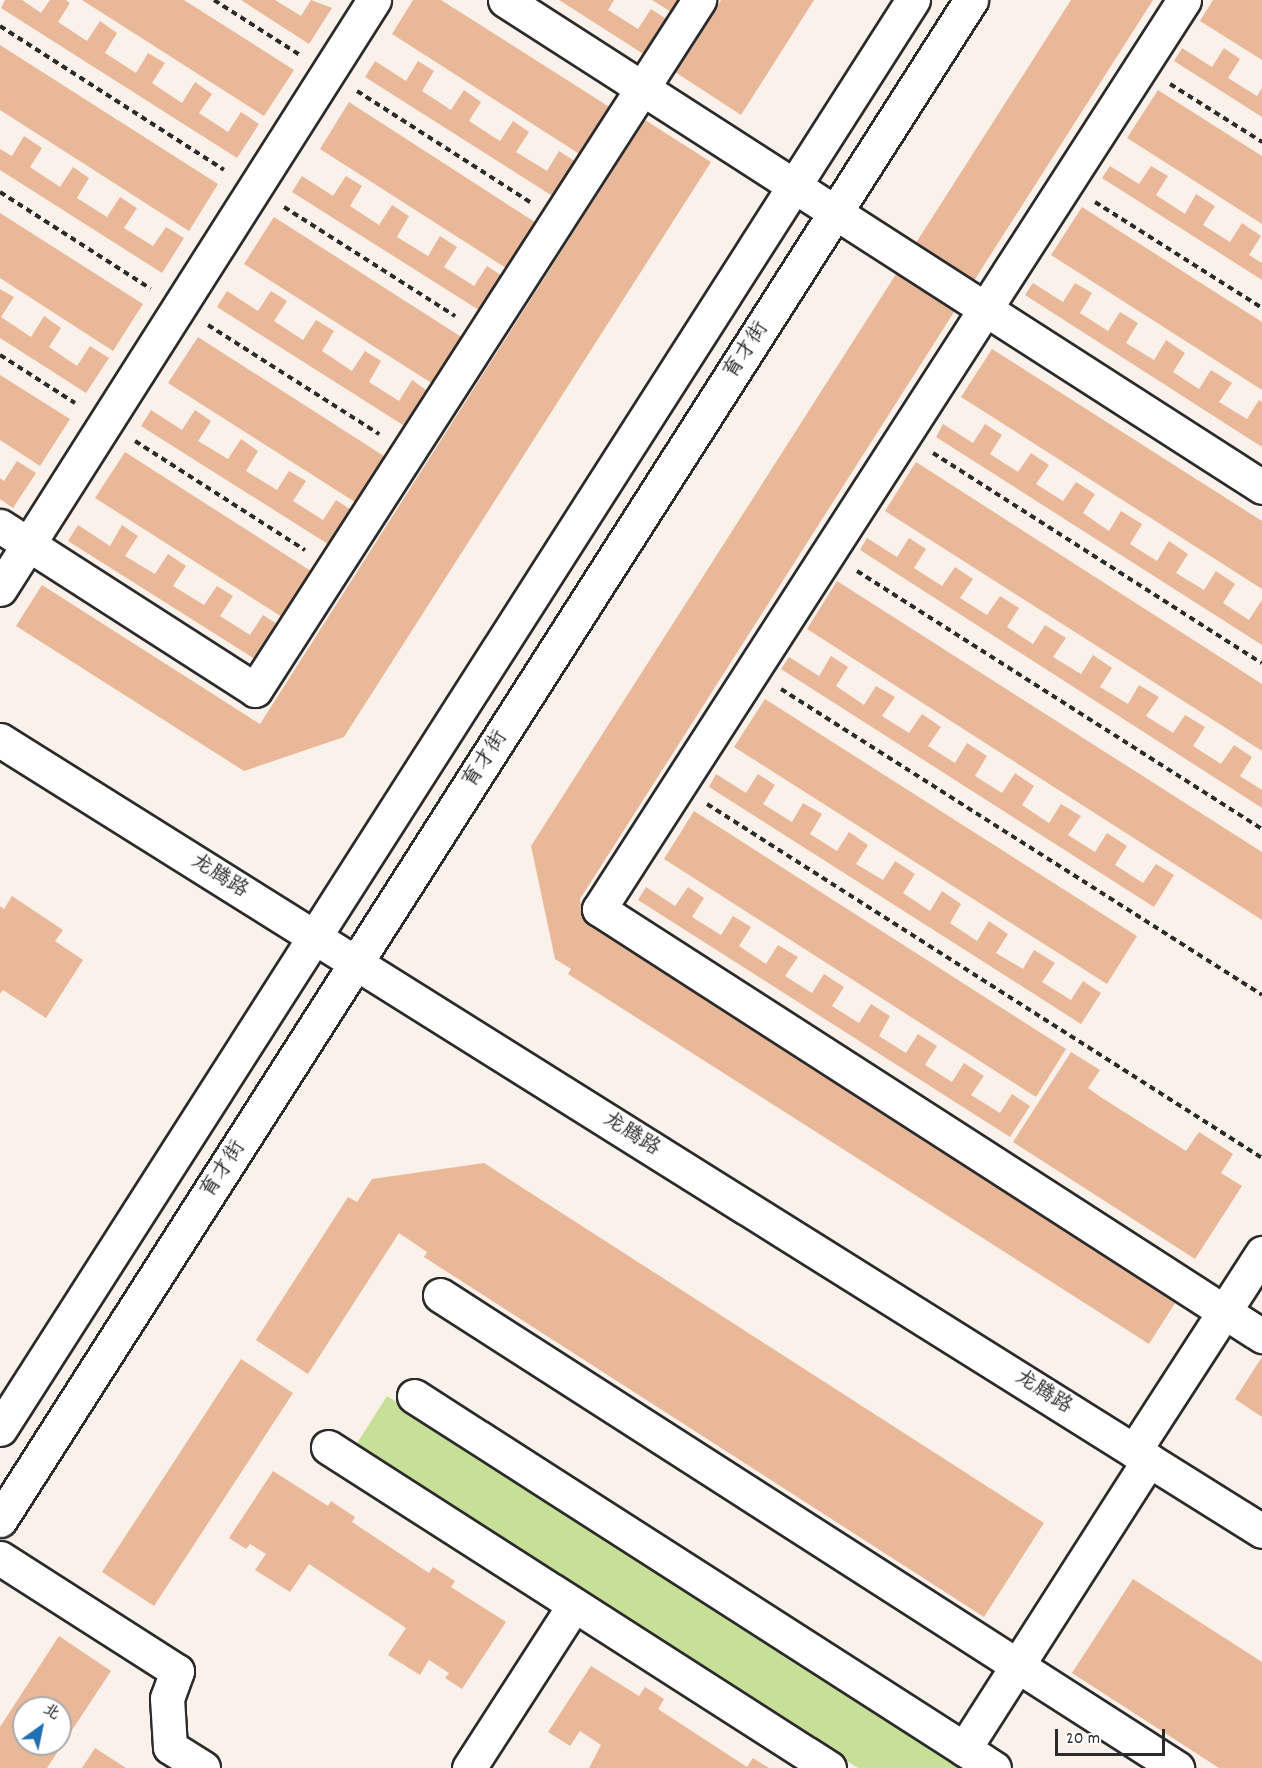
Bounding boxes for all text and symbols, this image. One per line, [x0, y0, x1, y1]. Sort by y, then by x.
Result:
street label: 育才街 [719, 318, 775, 384]
street label: 育才街 [458, 727, 514, 793]
street label: 龙腾路 [186, 850, 252, 904]
street label: 龙腾路 [598, 1108, 664, 1162]
street label: 育才街 [196, 1137, 252, 1203]
street label: 龙腾路 [1010, 1366, 1076, 1420]
north arrow [12, 1696, 72, 1756]
text: 北 [38, 1698, 64, 1726]
scale bar [1058, 1717, 1168, 1755]
text: 20 m [1066, 1727, 1100, 1752]

